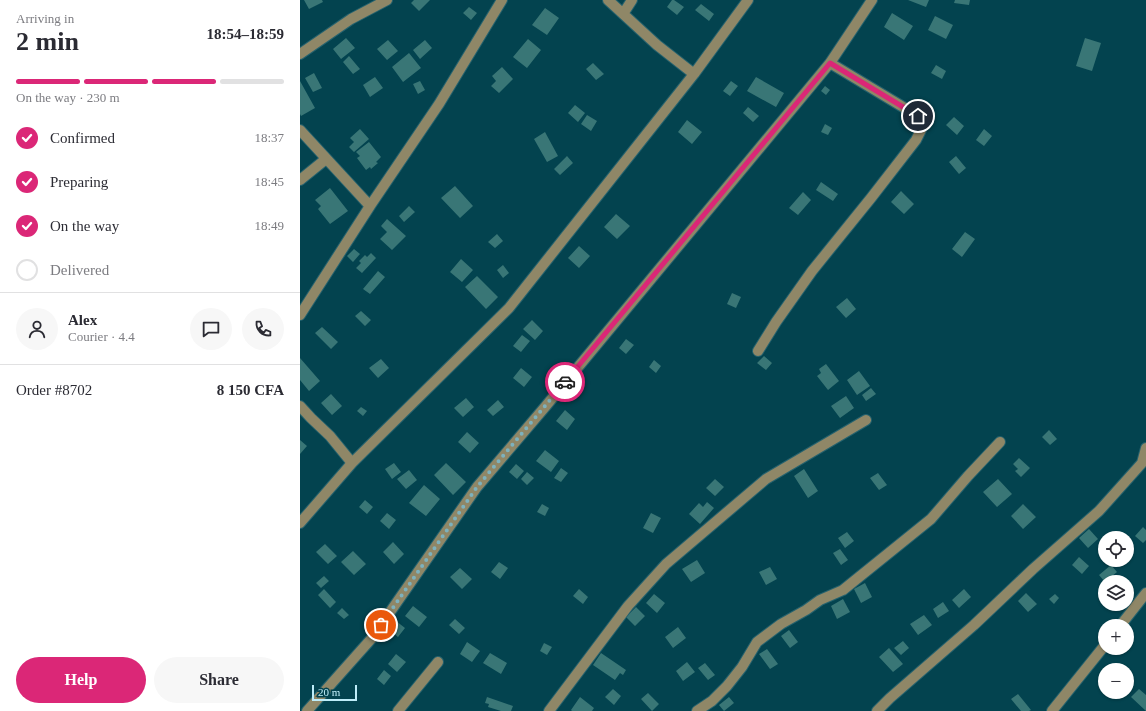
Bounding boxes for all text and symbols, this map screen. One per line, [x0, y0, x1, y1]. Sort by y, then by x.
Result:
text: Arriving in [16, 11, 74, 26]
text: 18:54–18:59 [207, 26, 284, 42]
text: 2 min [16, 27, 79, 56]
text: On the way · 230 m [16, 90, 120, 105]
pin [901, 99, 935, 133]
icon: home [907, 105, 929, 127]
icon: check [16, 127, 38, 149]
text: Confirmed [50, 130, 115, 146]
text: 18:37 [254, 130, 284, 145]
icon: check [16, 171, 38, 193]
text: Preparing [50, 174, 108, 190]
text: 18:45 [254, 174, 284, 189]
icon: check [16, 215, 38, 237]
text: On the way [50, 218, 119, 234]
text: 18:49 [254, 218, 284, 233]
text: Delivered [50, 262, 109, 278]
button: person [16, 308, 58, 350]
button: chat [190, 308, 232, 350]
button: phone [242, 308, 284, 350]
text: Alex [68, 312, 97, 328]
text: Courier · 4.4 [68, 329, 135, 344]
courier [545, 362, 585, 402]
icon: car [554, 371, 576, 393]
text: Order #8702 [16, 382, 92, 398]
text: 8 150 CFA [217, 382, 284, 398]
map controls [1098, 531, 1134, 699]
button: locate [1098, 531, 1134, 567]
button: layers [1098, 575, 1134, 611]
pin [364, 608, 398, 642]
icon: bag [370, 614, 392, 636]
button: + [1098, 619, 1134, 655]
button: Help [16, 657, 146, 703]
button: Share [154, 657, 284, 703]
button: − [1098, 663, 1134, 699]
scale bar [312, 683, 357, 702]
text: 20 m [318, 686, 340, 698]

